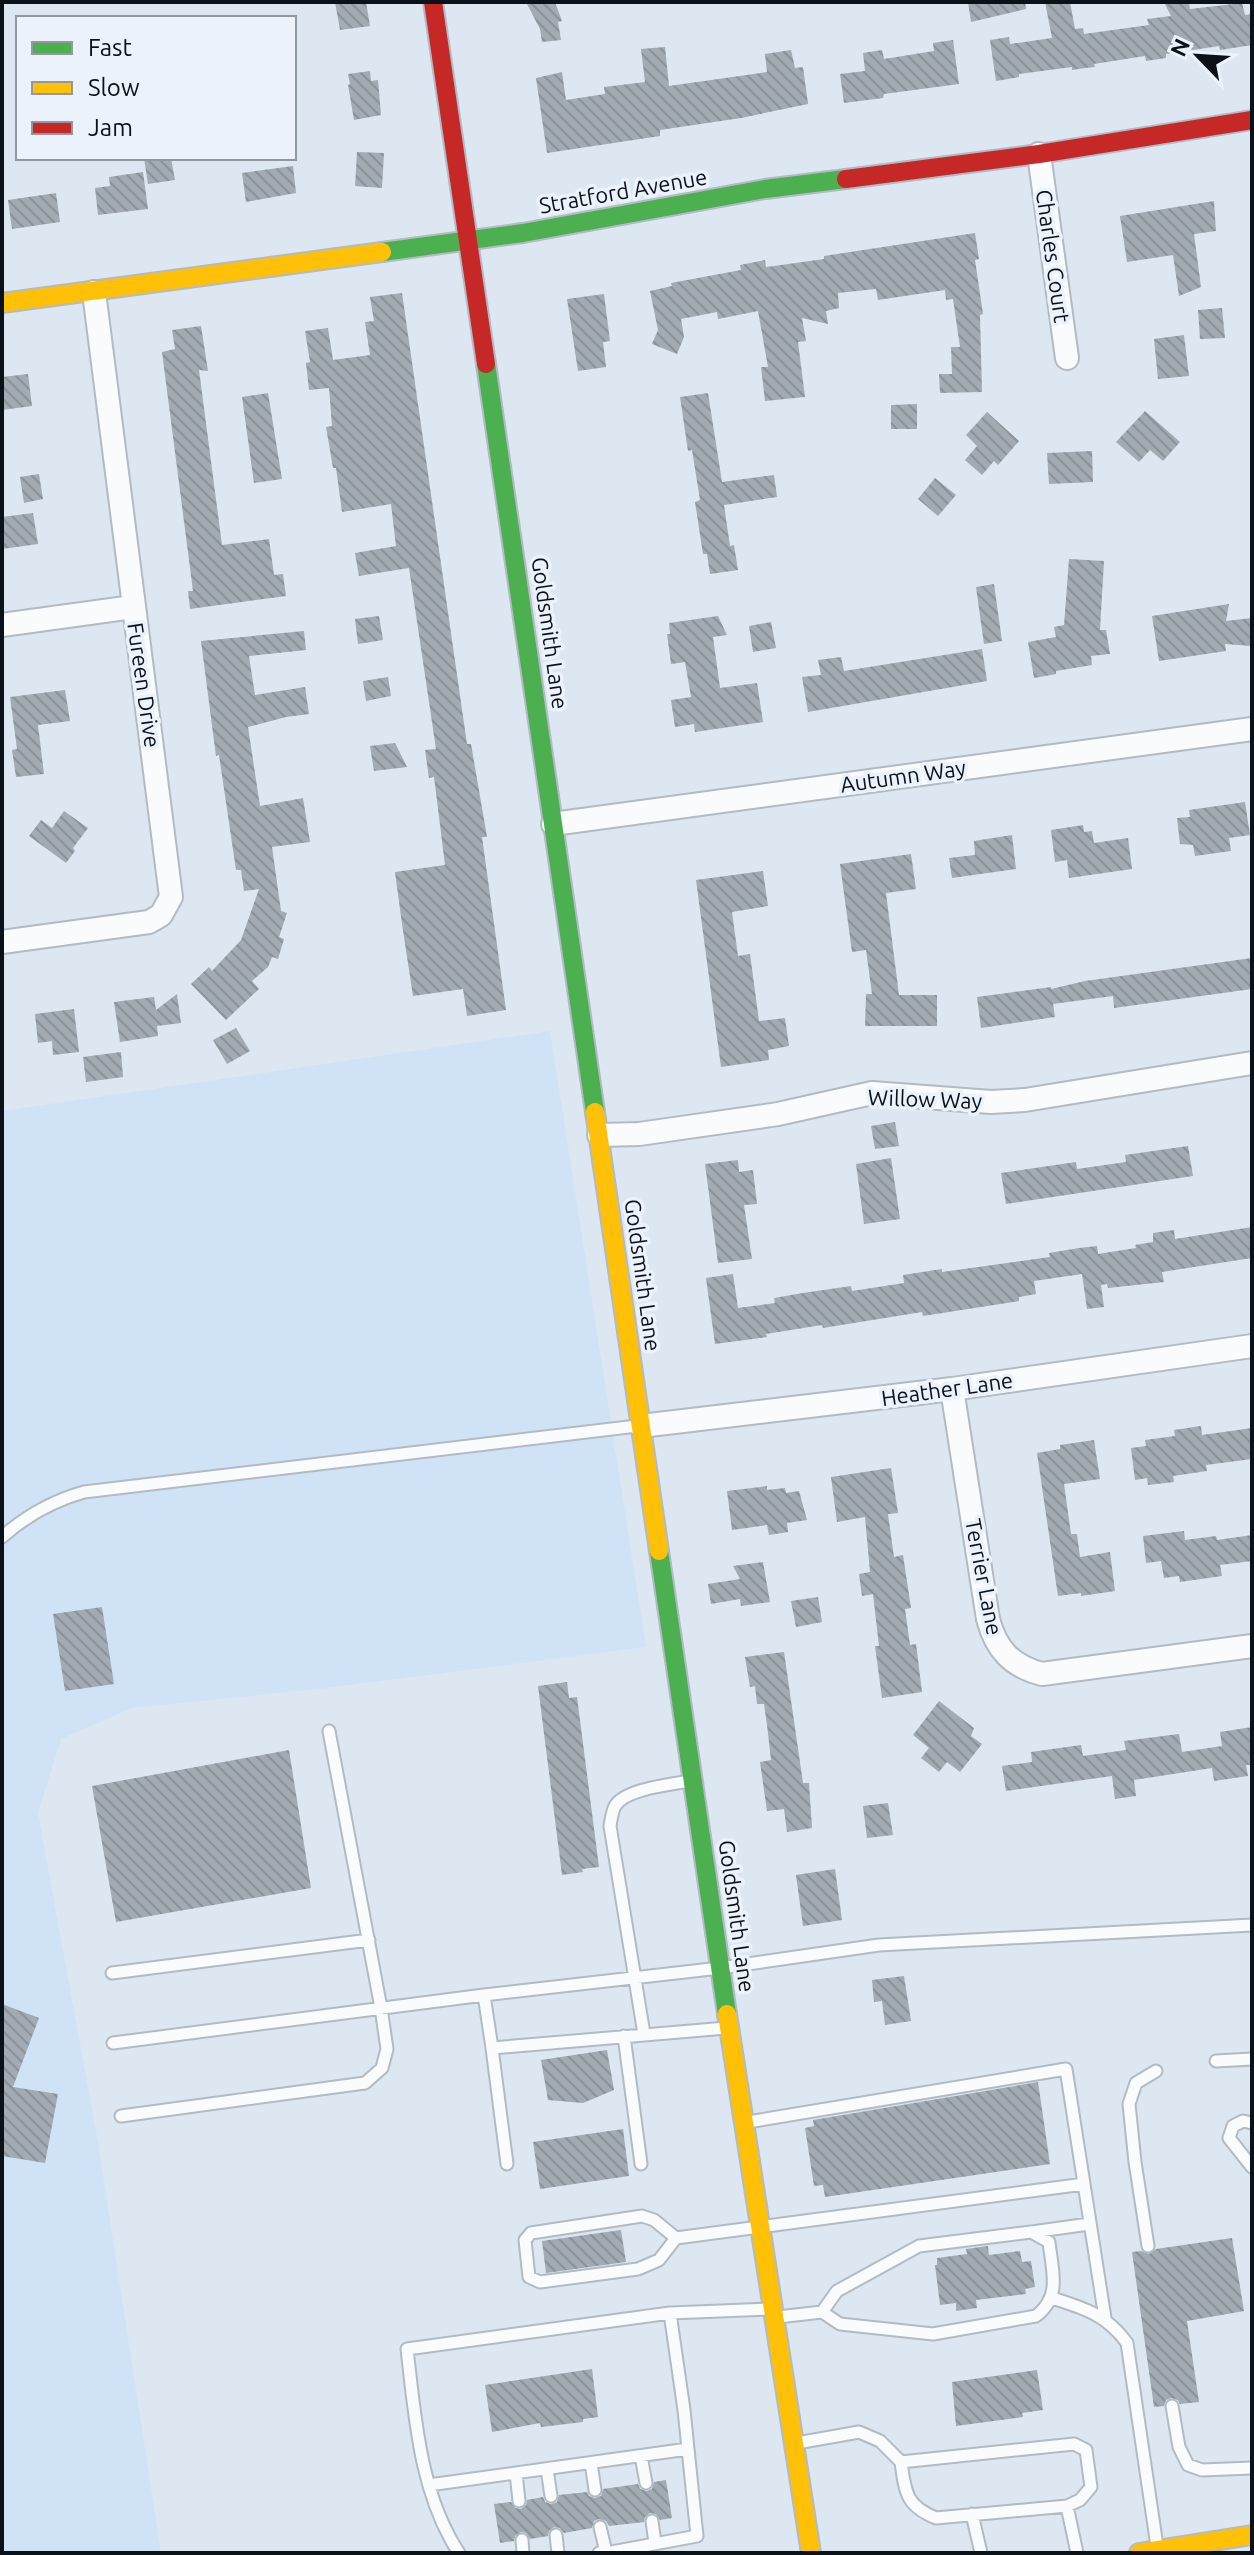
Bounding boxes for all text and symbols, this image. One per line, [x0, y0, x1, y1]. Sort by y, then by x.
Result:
legend [16, 16, 296, 160]
north arrow [1158, 16, 1238, 96]
text: Fast [88, 34, 132, 61]
text: N [1165, 35, 1194, 60]
text: Slow [88, 74, 140, 101]
text: Jam [88, 114, 133, 141]
street label: Stratford Avenue [537, 163, 709, 218]
street label: Charles Court [1032, 188, 1075, 324]
street label: Goldsmith Lane [527, 555, 574, 711]
street label: Fureen Drive [123, 621, 166, 749]
street label: Autumn Way [839, 754, 968, 797]
street label: Willow Way [867, 1084, 983, 1113]
street label: Goldsmith Lane [620, 1197, 667, 1353]
street label: Heather Lane [879, 1367, 1014, 1410]
street label: Terrier Lane [961, 1517, 1008, 1637]
street label: Goldsmith Lane [714, 1838, 761, 1994]

